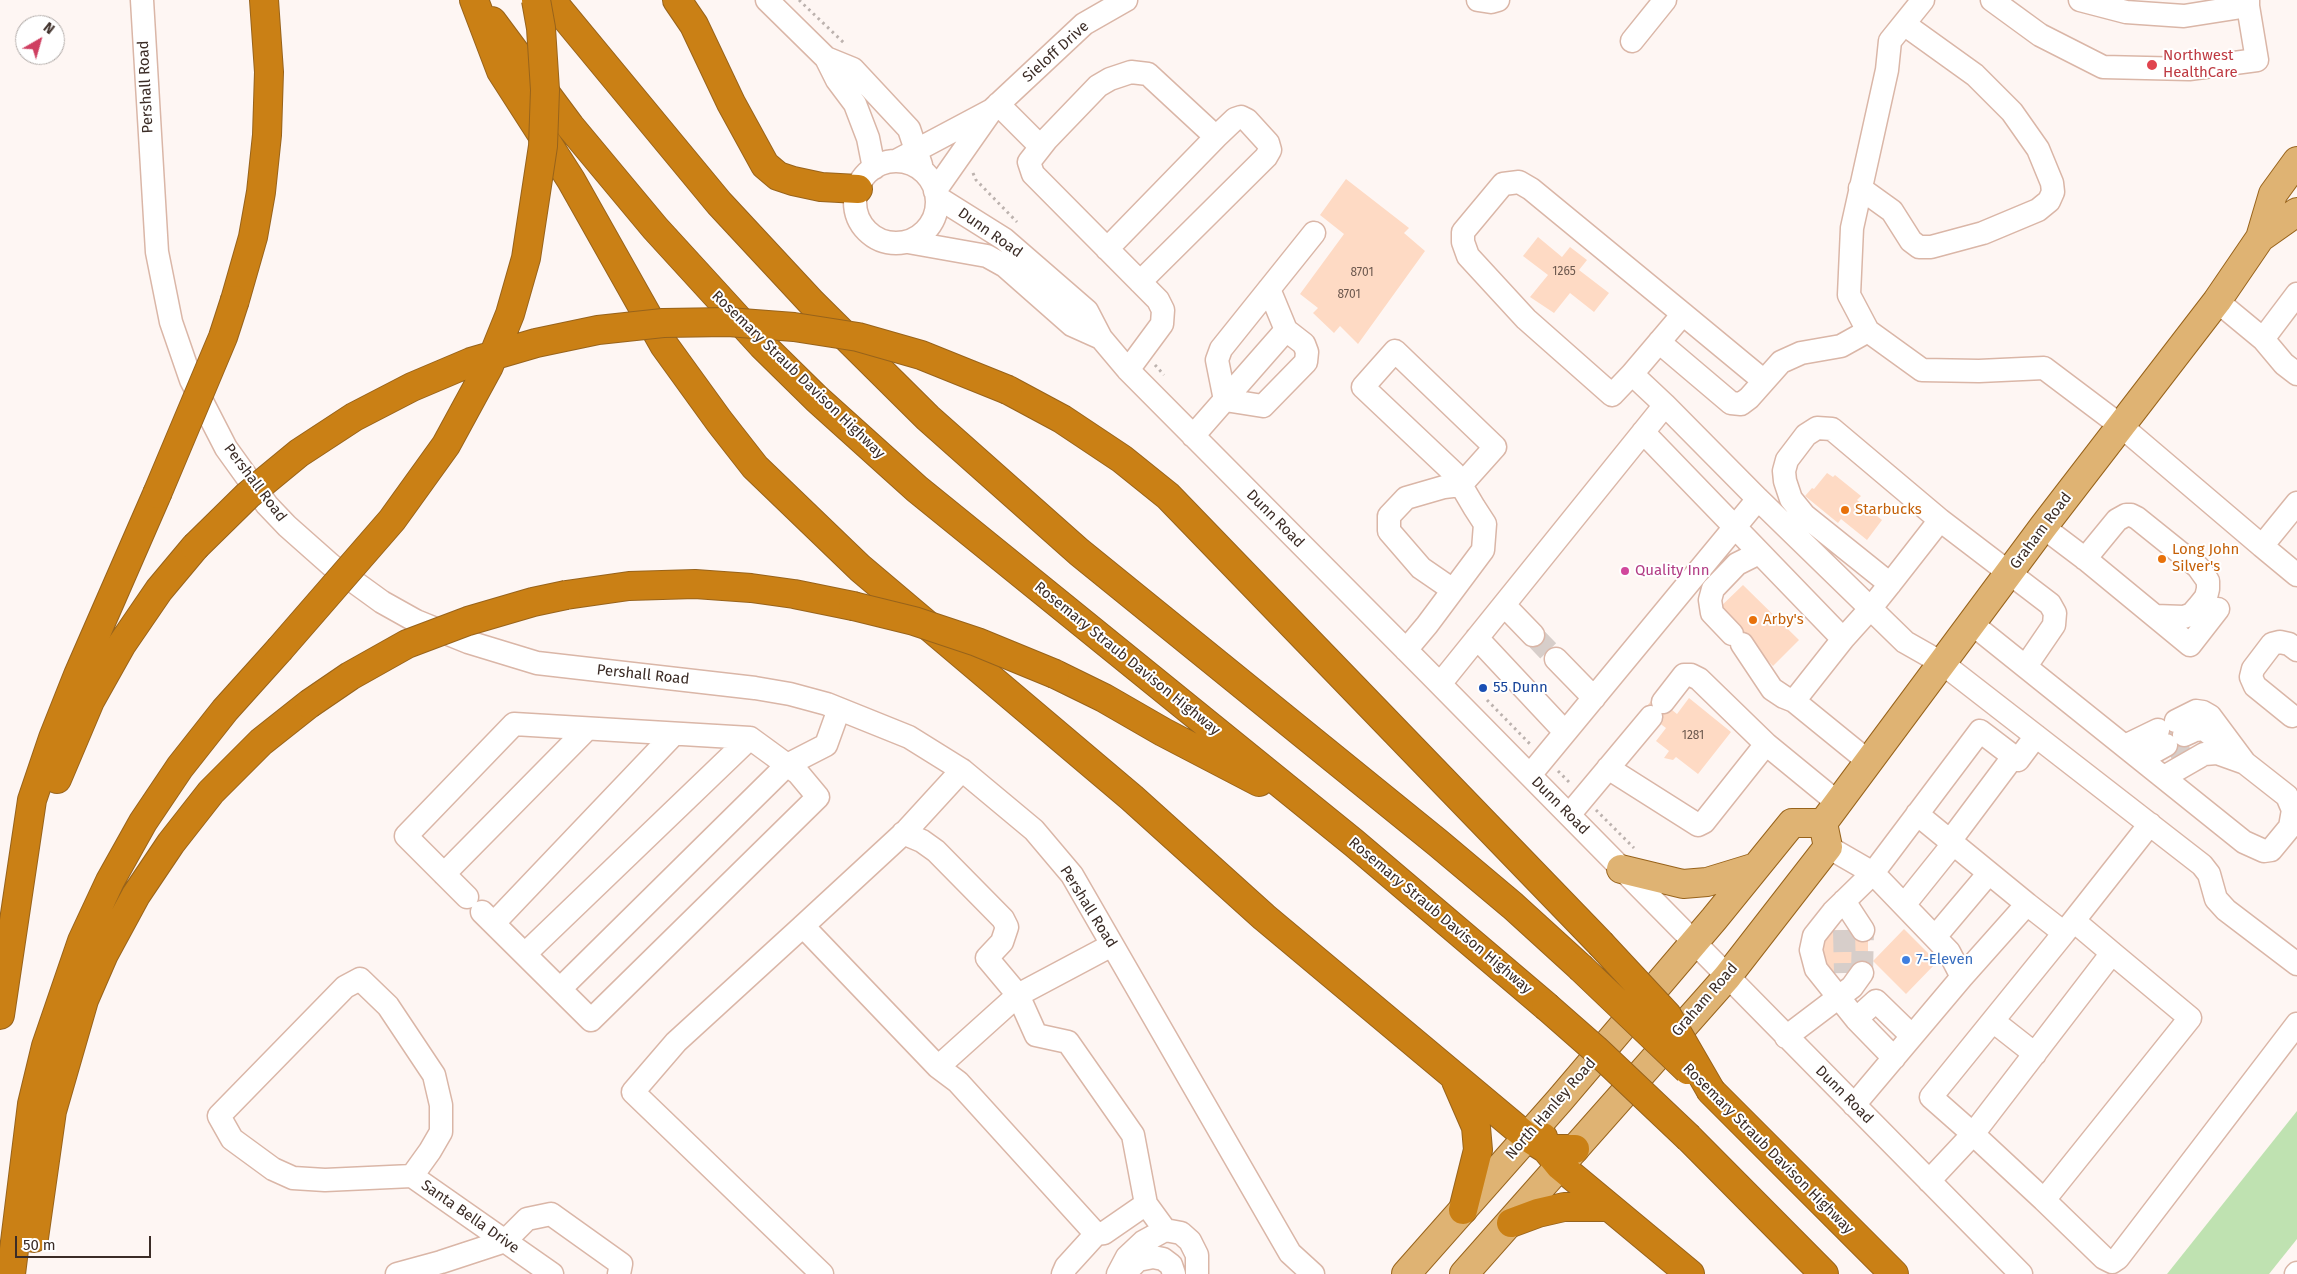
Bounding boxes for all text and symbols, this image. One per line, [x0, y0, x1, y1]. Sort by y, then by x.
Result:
north arrow [15, 15, 65, 65]
street label: Sieloff Drive [1019, 18, 1093, 86]
text: N [40, 19, 58, 38]
street label: Pershall Road [135, 40, 157, 134]
place label: Northwest HealthCare [2163, 47, 2238, 82]
marker: Northwest HealthCare [2145, 58, 2159, 72]
street label: Dunn Road [954, 204, 1026, 262]
house number: 1265 [1552, 265, 1576, 279]
house number: 8701 [1350, 266, 1374, 280]
street label: Rosemary Straub Davison Highway [708, 287, 888, 463]
house number: 8701 [1337, 288, 1361, 302]
street label: Pershall Road [220, 440, 290, 526]
street label: Dunn Road [1242, 486, 1308, 552]
street label: Graham Road [2006, 489, 2076, 573]
place label: Starbucks [1855, 501, 1922, 519]
marker: Starbucks [1839, 504, 1851, 516]
place label: Long John Silver's [2172, 541, 2239, 576]
marker: Long John Silver's [2156, 553, 2168, 565]
place label: Quality Inn [1635, 562, 1709, 580]
marker: Quality Inn [1619, 565, 1631, 577]
street label: Rosemary Straub Davison Highway [1030, 578, 1224, 740]
place label: Arby's [1763, 611, 1804, 629]
marker: Arby's [1747, 614, 1759, 626]
street label: Pershall Road [596, 661, 690, 689]
place label: 55 Dunn [1493, 679, 1548, 697]
marker: 55 Dunn [1477, 682, 1489, 694]
house number: 1281 [1682, 729, 1704, 743]
street label: Dunn Road [1527, 773, 1593, 839]
street label: Rosemary Straub Davison Highway [1345, 834, 1535, 998]
street label: Pershall Road [1056, 863, 1120, 951]
place label: 7-Eleven [1916, 951, 1973, 969]
marker: 7-Eleven [1900, 954, 1912, 966]
street label: Graham Road [1668, 960, 1742, 1040]
street label: North Hanley Road [1502, 1055, 1600, 1163]
street label: Rosemary Straub Davison Highway [1679, 1060, 1857, 1238]
street label: Dunn Road [1811, 1062, 1877, 1128]
street label: Santa Bella Drive [417, 1176, 523, 1258]
scale bar [18, 1226, 154, 1258]
text: 50 m [23, 1236, 56, 1254]

